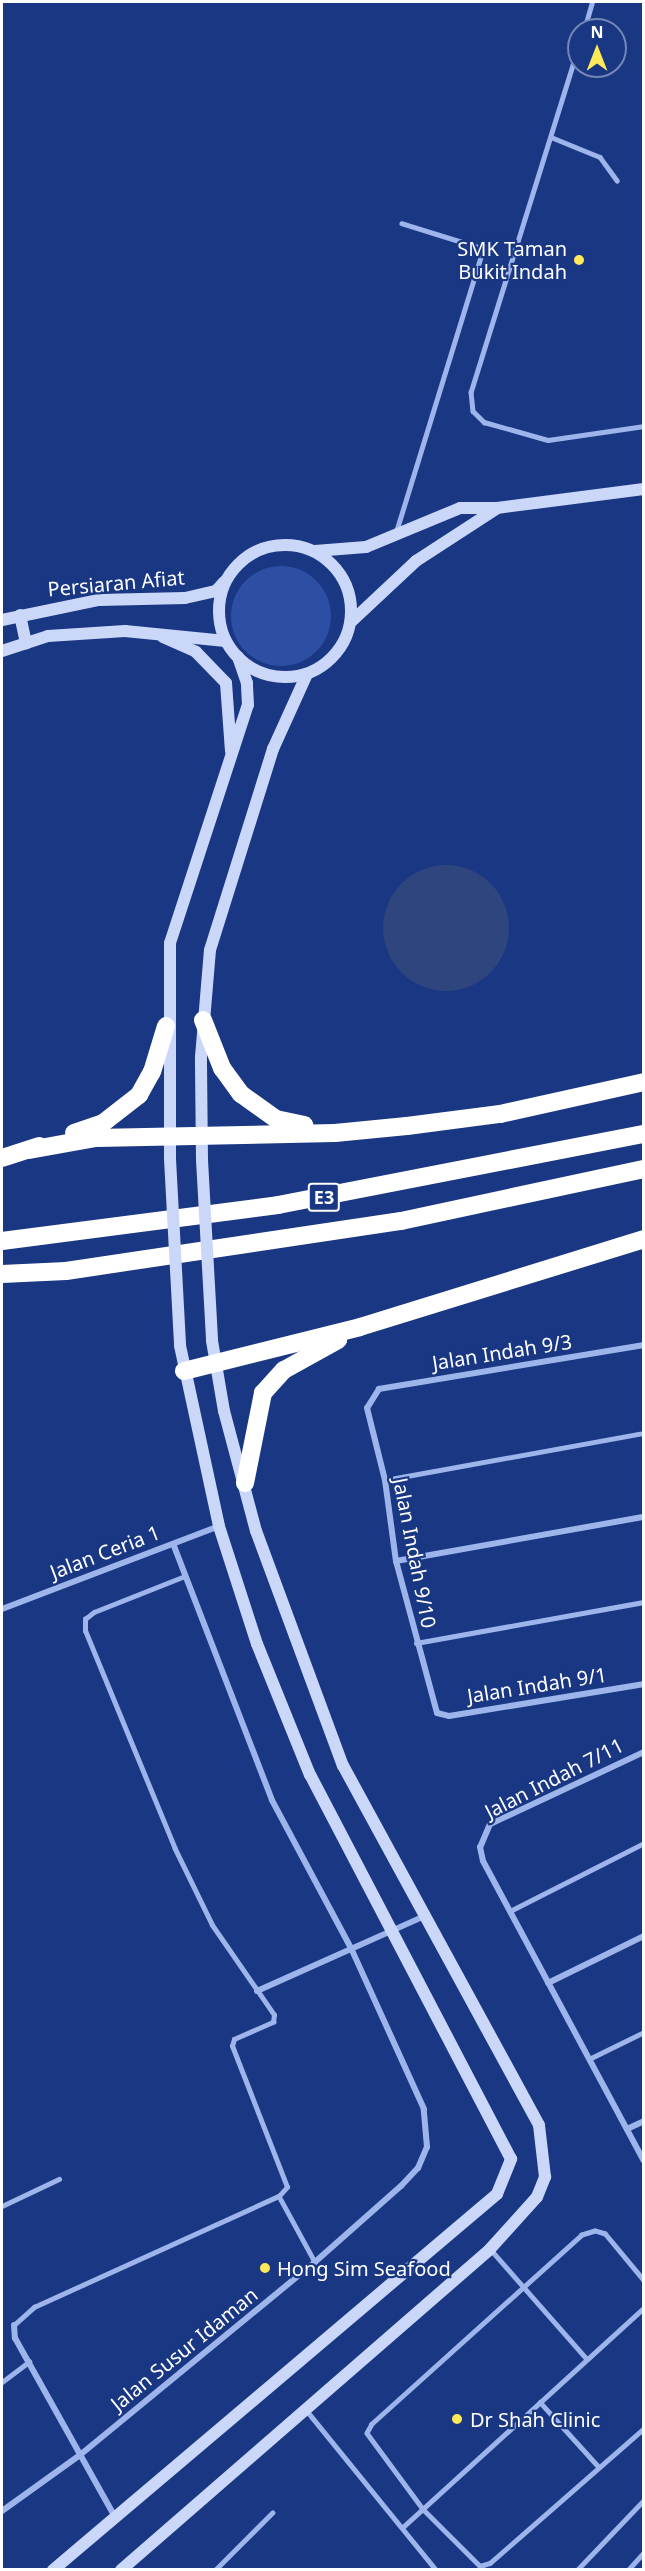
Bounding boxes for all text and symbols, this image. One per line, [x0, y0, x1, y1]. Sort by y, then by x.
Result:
north arrow [567, 18, 627, 78]
text: N [590, 21, 604, 43]
place label: SMK Taman Bukit Indah [457, 237, 567, 284]
marker: SMK Taman Bukit Indah [572, 253, 586, 267]
street label: Persiaran Afiat [46, 565, 186, 601]
road number: E3 [308, 1182, 340, 1212]
street label: Jalan Indah 9/3 [430, 1329, 574, 1375]
street label: Jalan Indah 9/10 [389, 1476, 441, 1630]
street label: Jalan Ceria 1 [47, 1520, 163, 1584]
street label: Jalan Indah 9/1 [465, 1662, 609, 1708]
street label: Jalan Indah 7/11 [481, 1733, 627, 1823]
place label: Hong Sim Seafood [277, 2256, 451, 2280]
marker: Hong Sim Seafood [258, 2261, 272, 2275]
street label: Jalan Susur Idaman [106, 2282, 262, 2416]
place label: Dr Shah Clinic [470, 2407, 600, 2431]
marker: Dr Shah Clinic [448, 2410, 466, 2428]

